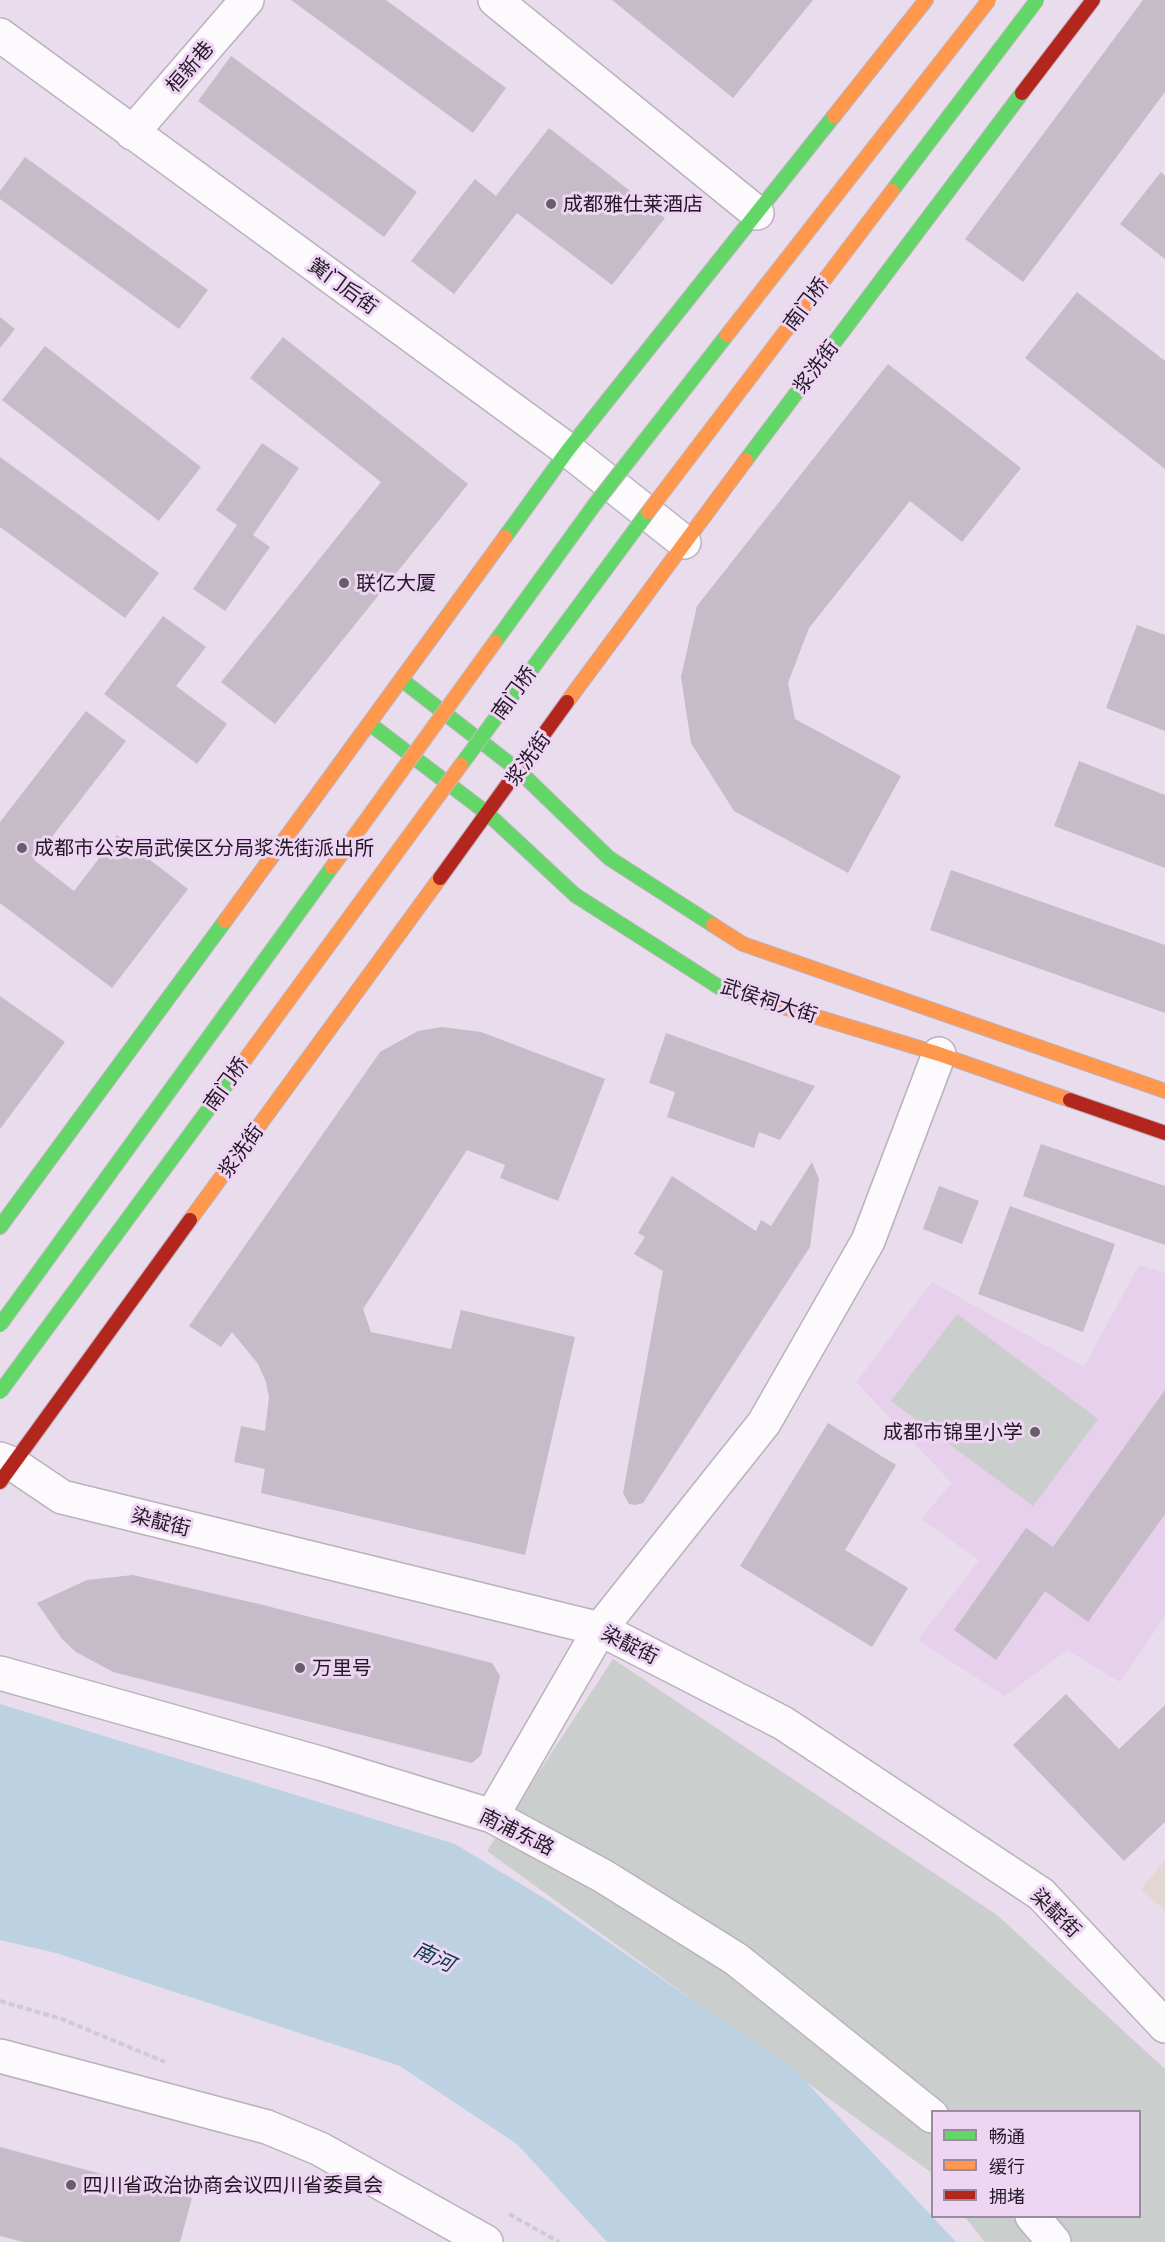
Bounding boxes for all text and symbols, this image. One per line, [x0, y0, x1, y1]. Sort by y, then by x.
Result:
street label: 桓新巷 [161, 36, 219, 98]
place label: 成都雅仕莱酒店 [563, 192, 703, 216]
marker: 成都雅仕莱酒店 [544, 197, 558, 211]
street label: 黉门后街 [304, 253, 382, 319]
street label: 南门桥 [778, 273, 834, 335]
street label: 浆洗街 [788, 336, 844, 398]
place label: 联亿大厦 [356, 571, 436, 595]
marker: 联亿大厦 [337, 576, 351, 590]
street label: 南门桥 [487, 662, 541, 724]
street label: 浆洗街 [501, 728, 555, 790]
place label: 成都市公安局武侯区分局浆洗街派出所 [34, 836, 374, 860]
marker: 成都市公安局武侯区分局浆洗街派出所 [15, 841, 29, 855]
street label: 武侯祠大街 [718, 974, 820, 1028]
street label: 南门桥 [199, 1053, 253, 1115]
street label: 浆洗街 [214, 1120, 268, 1182]
place label: 成都市锦里小学 [883, 1420, 1023, 1444]
marker: 成都市锦里小学 [1028, 1425, 1042, 1439]
street label: 染靛街 [129, 1503, 193, 1541]
street label: 染靛街 [598, 1621, 662, 1669]
place label: 万里号 [312, 1656, 372, 1680]
marker: 万里号 [293, 1661, 307, 1675]
street label: 南浦东路 [476, 1804, 558, 1860]
street label: 染靛街 [1026, 1884, 1086, 1942]
water label: 南河 [410, 1937, 458, 1977]
legend [931, 2110, 1141, 2218]
text: 畅通 [989, 2125, 1025, 2147]
text: 缓行 [989, 2155, 1025, 2177]
place label: 四川省政治协商会议四川省委員会 [83, 2173, 383, 2197]
marker: 四川省政治协商会议四川省委員会 [64, 2178, 78, 2192]
text: 拥堵 [989, 2185, 1025, 2207]

